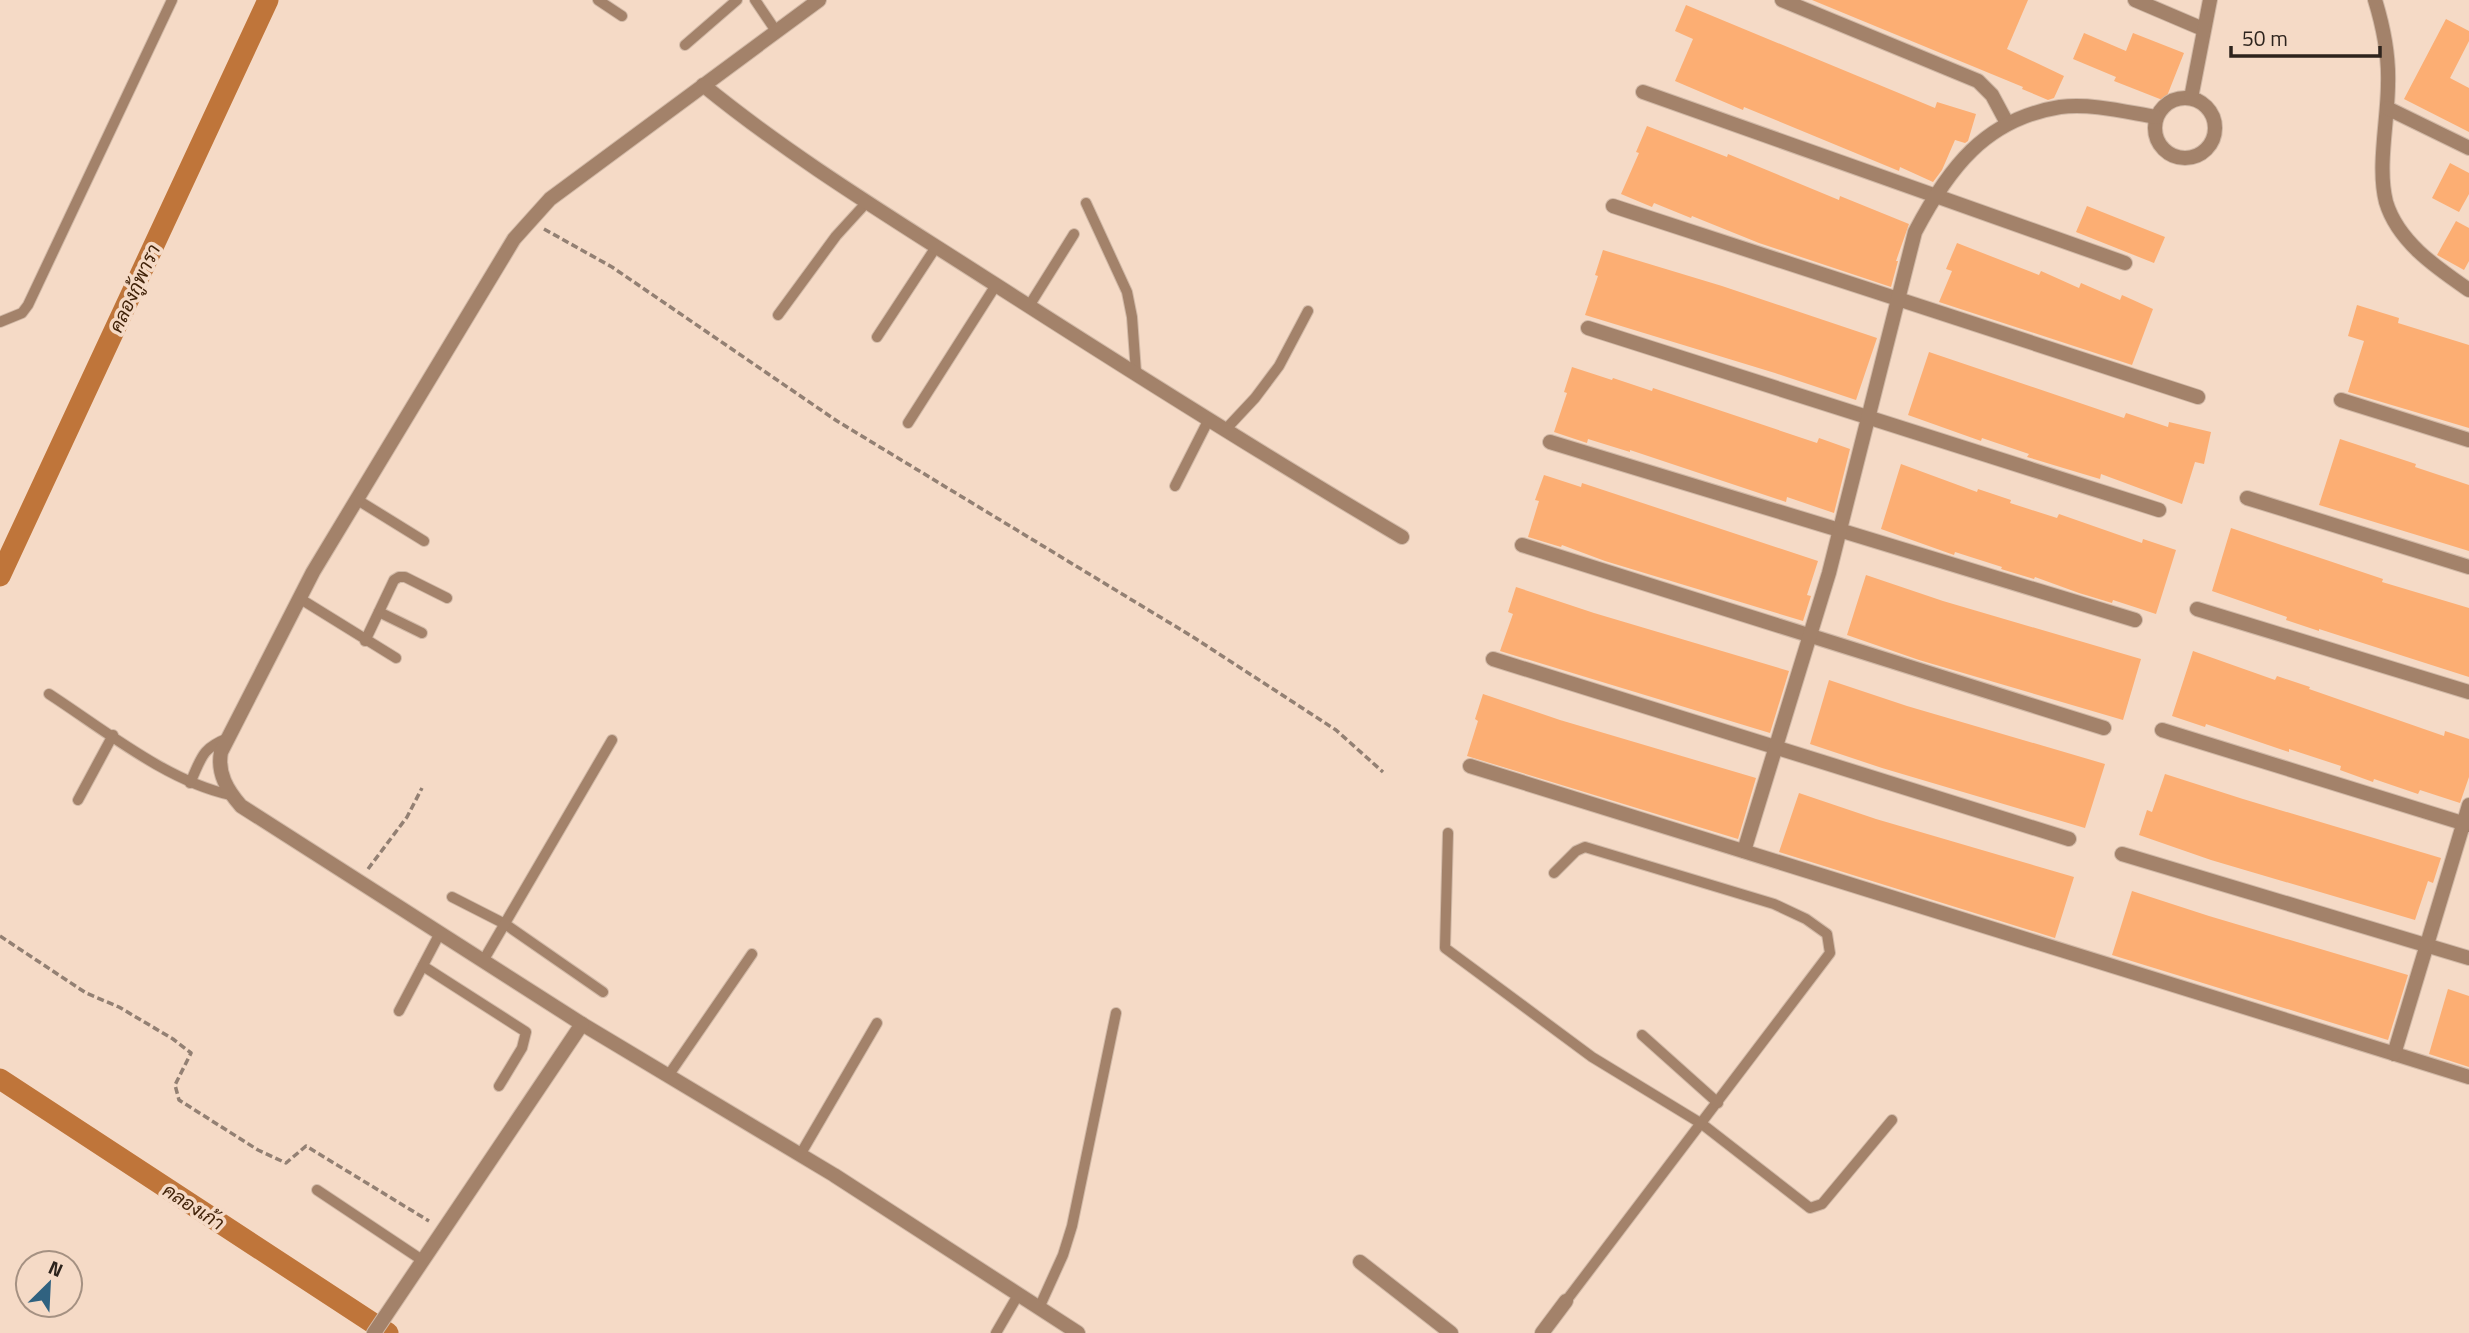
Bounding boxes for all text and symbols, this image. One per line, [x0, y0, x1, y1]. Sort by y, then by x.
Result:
scale bar [2231, 14, 2380, 58]
text: 50 m [2242, 22, 2288, 54]
water label: คลองกู้พารา [101, 239, 167, 337]
water label: คลองเก้า [157, 1175, 231, 1237]
north arrow [14, 1249, 84, 1319]
text: N [44, 1252, 68, 1284]

